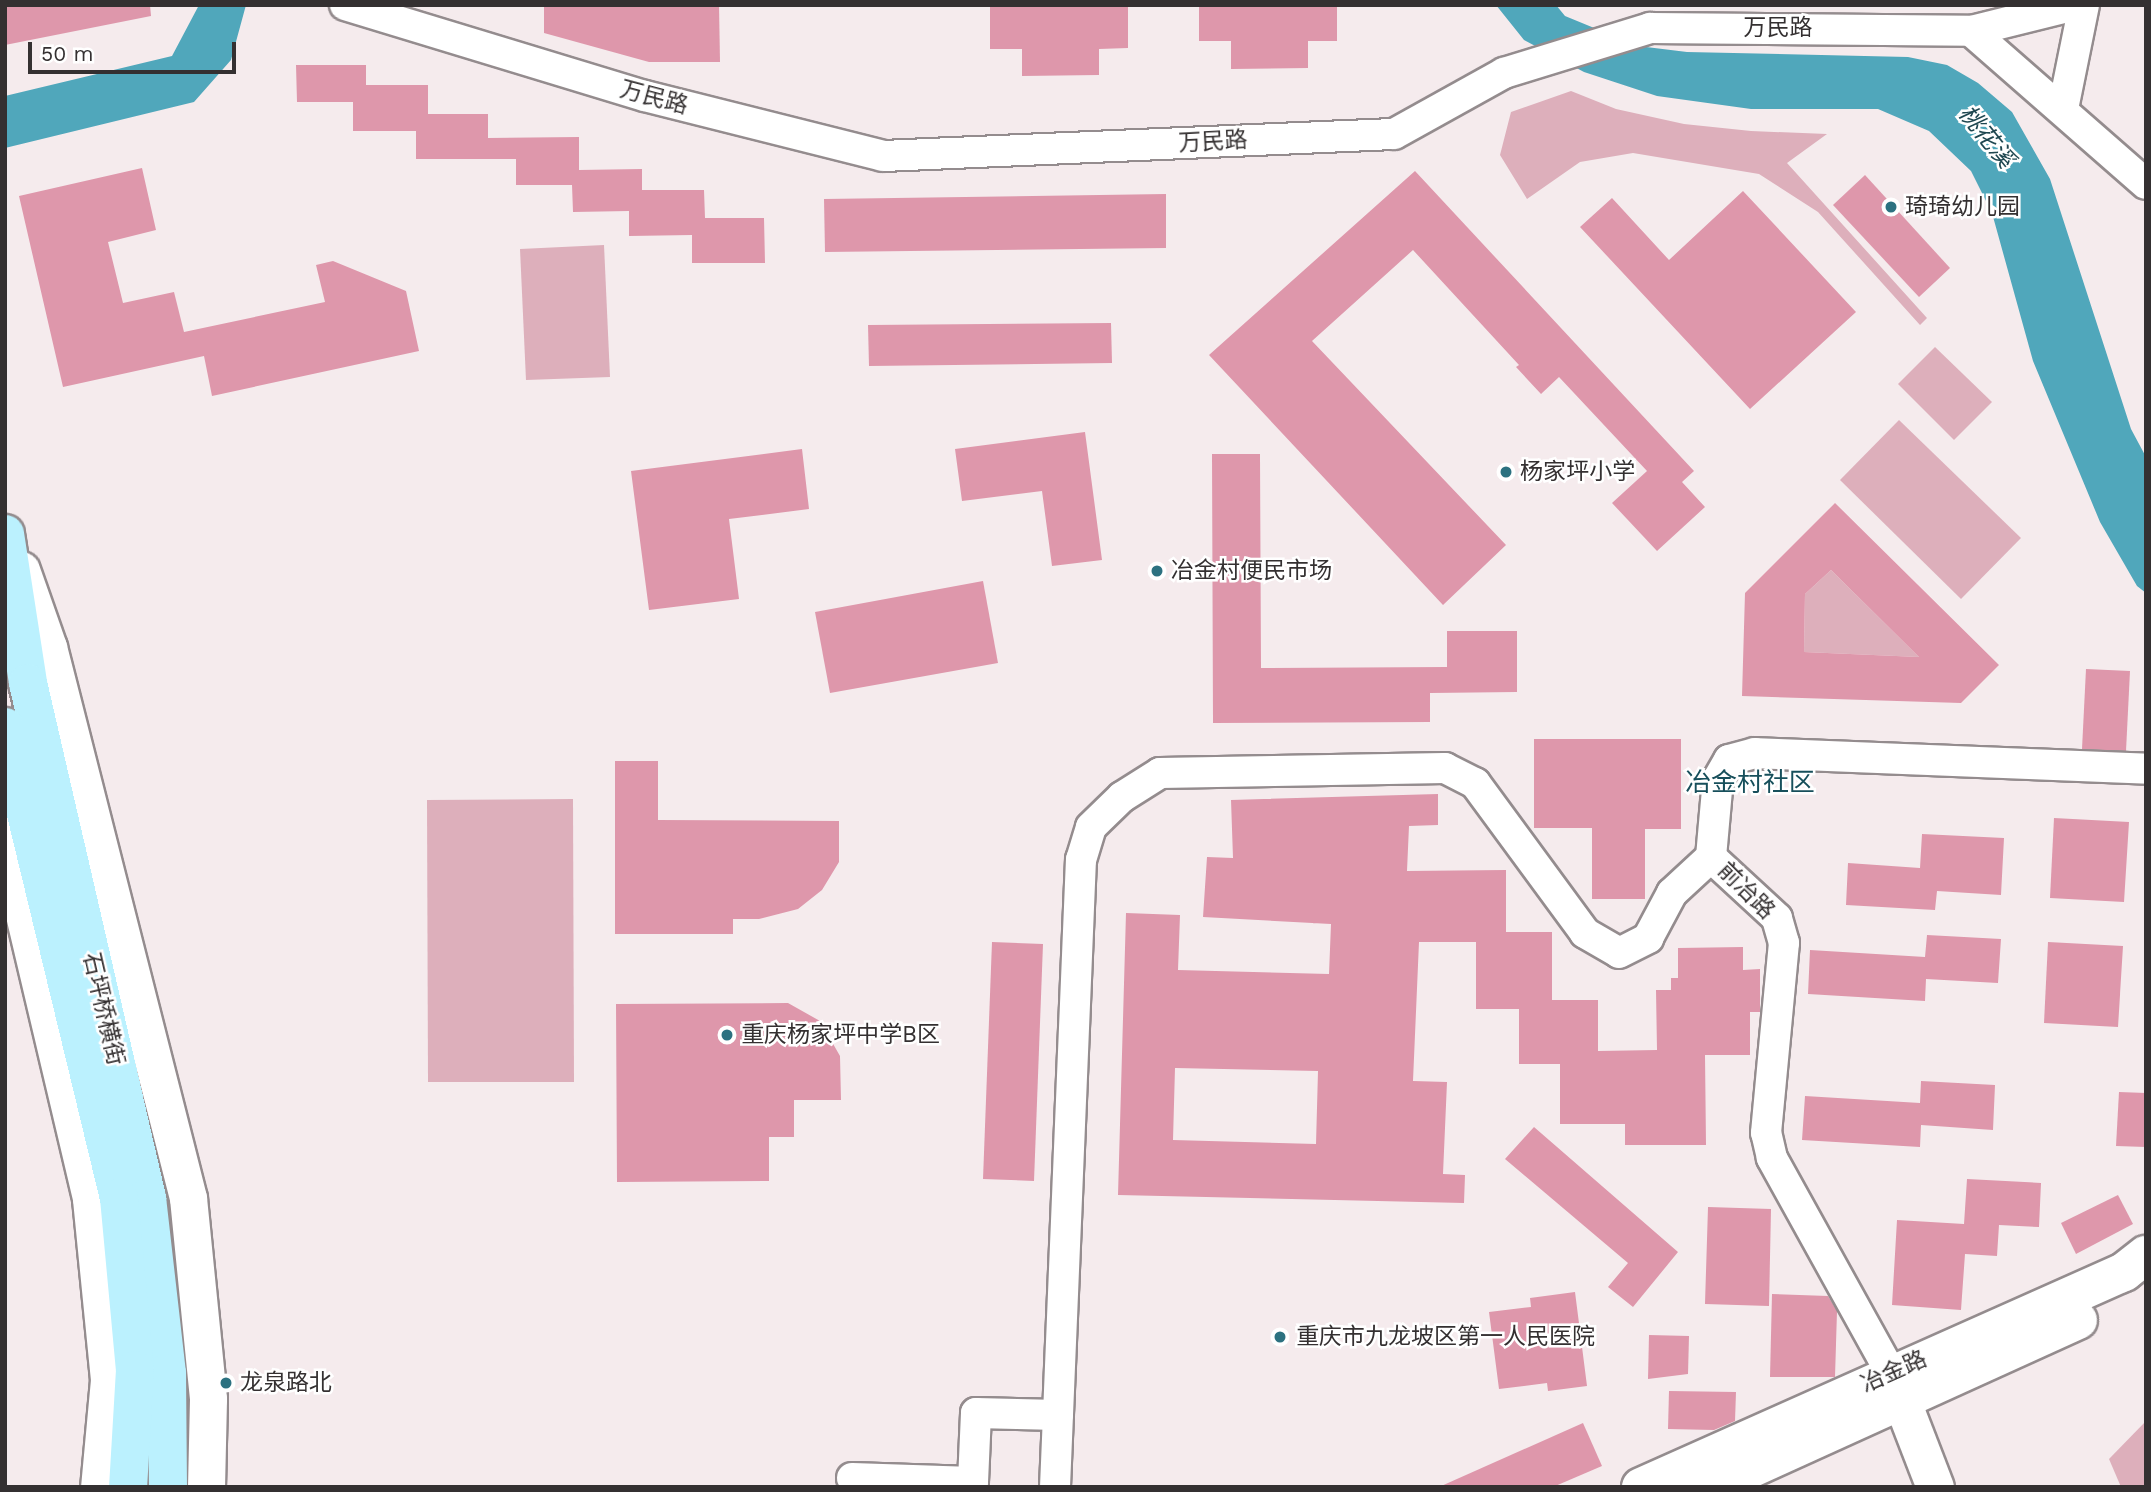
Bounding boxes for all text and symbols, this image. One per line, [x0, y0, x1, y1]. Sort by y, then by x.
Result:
street label: 万民路 [1744, 14, 1812, 42]
scale bar [32, 28, 240, 72]
text: 50 m [41, 41, 93, 66]
street label: 万民路 [617, 76, 691, 120]
water label: 桃花溪 [1952, 100, 2020, 174]
street label: 万民路 [1178, 126, 1248, 158]
place label: 琦琦幼儿园 [1905, 193, 2020, 221]
marker: 琦琦幼儿园 [1883, 199, 1899, 215]
place label: 杨家坪小学 [1520, 458, 1635, 486]
marker: 杨家坪小学 [1498, 464, 1514, 480]
place label: 冶金村便民市场 [1171, 557, 1332, 585]
marker: 冶金村便民市场 [1149, 563, 1165, 579]
district label: 冶金村社区 [1685, 767, 1815, 799]
street label: 前冶路 [1712, 857, 1780, 925]
street label: 石坪桥横街 [77, 950, 129, 1068]
place label: 重庆杨家坪中学B区 [741, 1021, 940, 1049]
marker: 重庆杨家坪中学B区 [719, 1027, 735, 1043]
place label: 重庆市九龙坡区第一人民医院 [1296, 1323, 1595, 1351]
marker: 重庆市九龙坡区第一人民医院 [1270, 1327, 1290, 1347]
street label: 冶金路 [1857, 1345, 1931, 1399]
place label: 龙泉路北 [240, 1369, 332, 1397]
marker: 龙泉路北 [218, 1375, 234, 1391]

